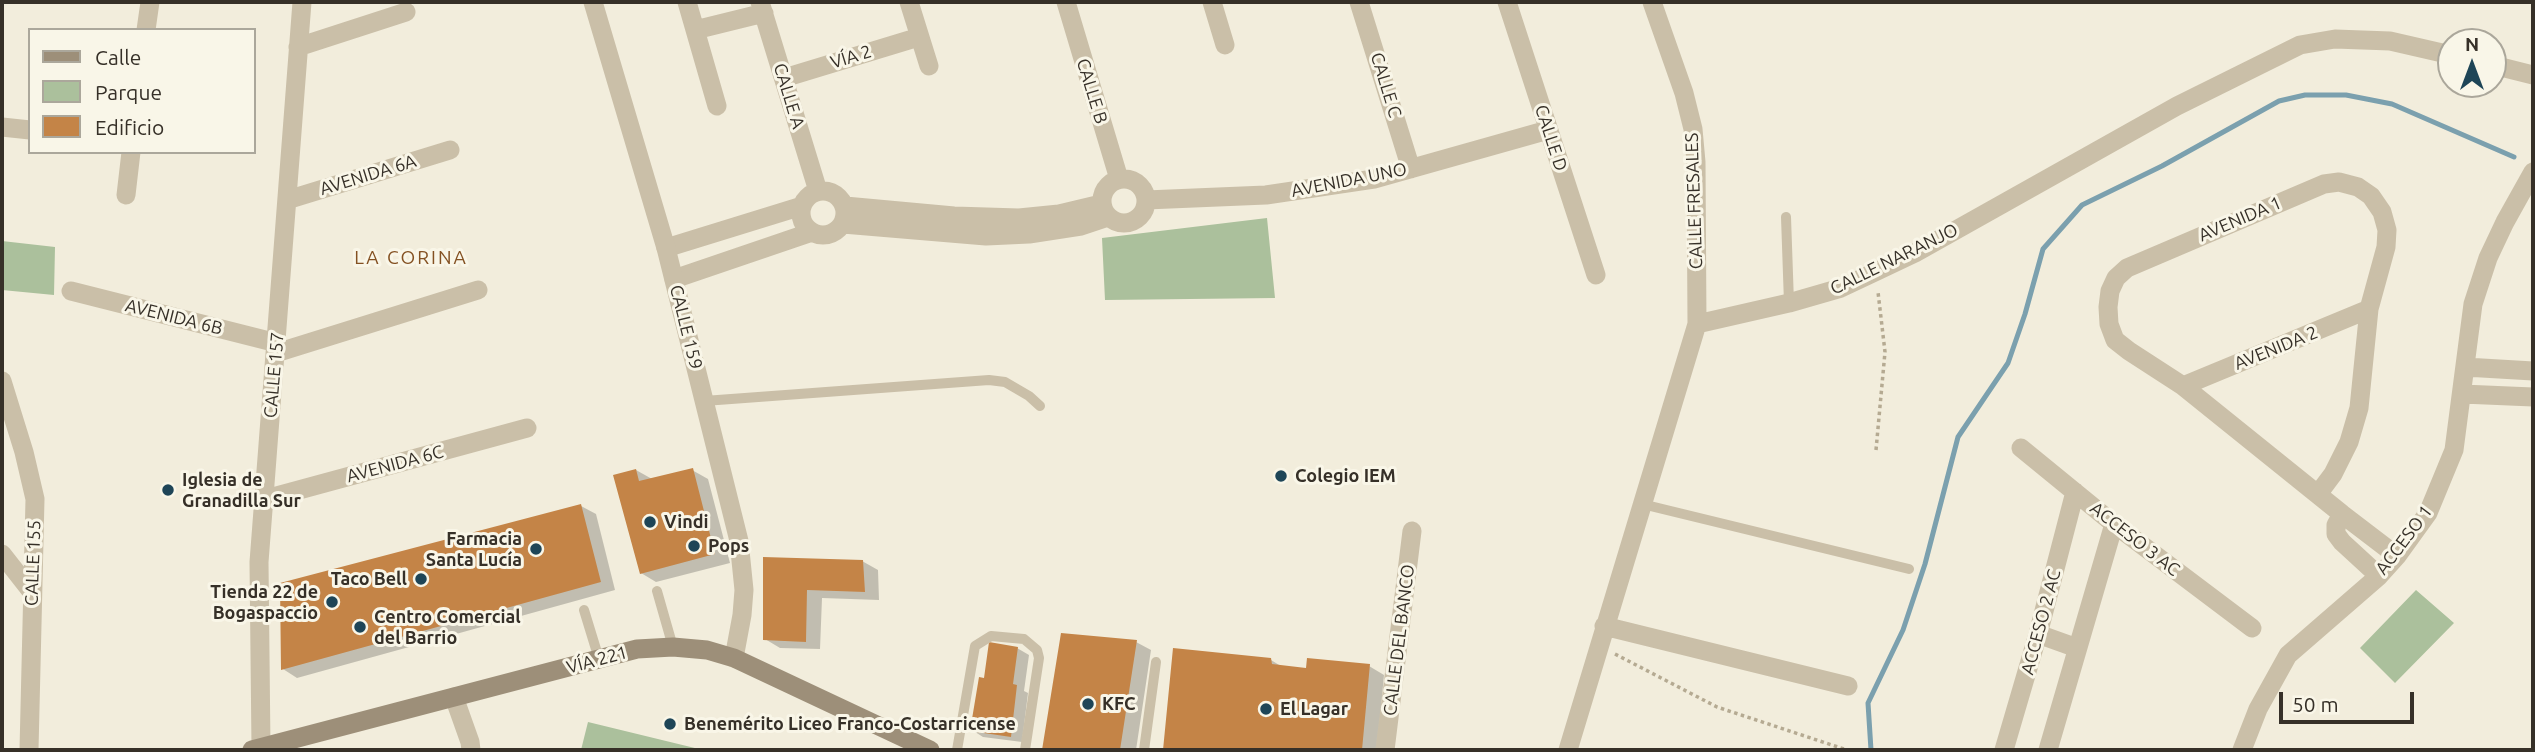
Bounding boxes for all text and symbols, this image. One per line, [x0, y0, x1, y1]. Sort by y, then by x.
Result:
legend [28, 28, 256, 154]
north arrow [2437, 28, 2507, 98]
text: N [2465, 33, 2479, 55]
street label: VÍA 2 [828, 41, 874, 73]
text: Calle [95, 45, 141, 69]
street label: CALLE C [1366, 50, 1406, 120]
street label: CALLE B [1072, 56, 1112, 126]
street label: CALLE A [769, 61, 809, 131]
text: Parque [95, 80, 162, 104]
street label: CALLE D [1530, 102, 1572, 174]
text: Edificio [95, 115, 164, 139]
street label: CALLE FRESALES [1681, 133, 1707, 269]
street label: AVENIDA 6A [317, 150, 419, 200]
street label: AVENIDA UNO [1289, 158, 1409, 202]
street label: AVENIDA 1 [2195, 192, 2285, 246]
street label: CALLE NARANJO [1827, 219, 1961, 299]
district label: LA CORINA [355, 247, 467, 269]
street label: CALLE 159 [665, 283, 707, 371]
street label: AVENIDA 6B [123, 294, 225, 340]
street label: AVENIDA 2 [2231, 321, 2321, 375]
street label: CALLE 157 [259, 331, 289, 419]
street label: AVENIDA 6C [344, 441, 446, 487]
place label: Colegio IEM [1295, 465, 1396, 487]
marker: Colegio IEM [1273, 468, 1289, 484]
place label: Iglesia de Granadilla Sur [182, 469, 301, 512]
marker: Iglesia de Granadilla Sur [160, 482, 176, 498]
street label: ACCESO 3 AC [2086, 497, 2184, 581]
street label: ACCESO 1 [2371, 501, 2437, 579]
place label: Vindi [664, 511, 709, 533]
marker: Vindi [642, 514, 658, 530]
street label: CALLE 155 [21, 520, 45, 606]
place label: Farmacia Santa Lucía [426, 528, 522, 570]
place label: Pops [708, 535, 749, 557]
marker: Pops [686, 538, 702, 554]
marker: Farmacia Santa Lucía [528, 541, 544, 557]
street label: CALLE DEL BANCO [1379, 563, 1419, 717]
street label: ACCESO 2 AC [2017, 567, 2065, 677]
place label: Taco Bell [331, 568, 407, 590]
marker: Taco Bell [413, 571, 429, 587]
place label: Tienda 22 de Bogaspaccio [210, 581, 318, 624]
marker: Tienda 22 de Bogaspaccio [324, 594, 340, 610]
place label: Centro Comercial del Barrio [374, 606, 521, 648]
marker: Centro Comercial del Barrio [352, 619, 368, 635]
street label: VÍA 221 [564, 642, 630, 678]
scale bar [2283, 678, 2418, 722]
text: 50 m [2292, 692, 2339, 716]
place label: KFC [1102, 693, 1135, 715]
marker: KFC [1080, 696, 1096, 712]
place label: El Lagar [1280, 698, 1348, 720]
marker: El Lagar [1258, 701, 1274, 717]
place label: Benemérito Liceo Franco-Costarricense [684, 713, 1016, 735]
marker: Benemérito Liceo Franco-Costarricense [662, 716, 678, 732]

